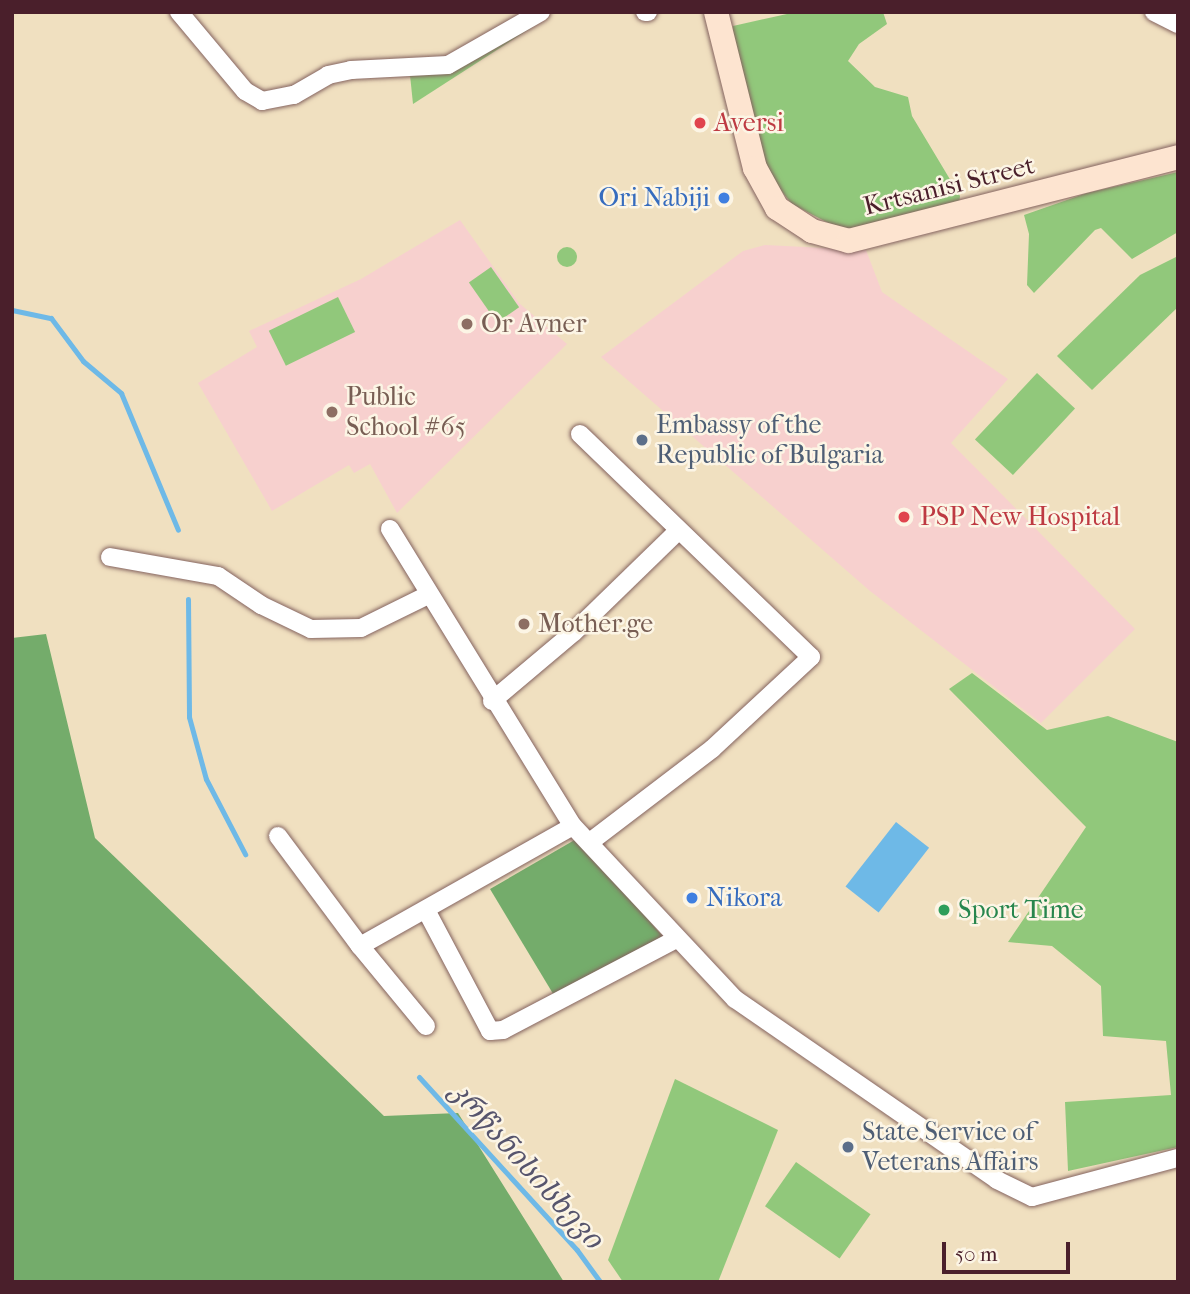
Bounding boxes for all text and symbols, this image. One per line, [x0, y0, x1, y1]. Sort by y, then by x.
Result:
place label: Aversi [714, 107, 784, 139]
marker: Aversi [692, 115, 708, 131]
street label: Krtsanisi Street [860, 150, 1038, 222]
place label: Ori Nabiji [599, 182, 710, 214]
marker: Ori Nabiji [716, 190, 732, 206]
place label: Or Avner [481, 308, 586, 340]
marker: Or Avner [459, 316, 475, 332]
place label: Public School #65 [346, 381, 466, 442]
marker: Public School #65 [324, 404, 340, 420]
place label: Embassy of the Republic of Bulgaria [656, 409, 884, 471]
marker: Embassy of the Republic of Bulgaria [634, 432, 650, 448]
place label: PSP New Hospital [920, 501, 1120, 533]
marker: PSP New Hospital [894, 507, 914, 527]
place label: Mother.ge [538, 608, 653, 640]
marker: Mother.ge [516, 616, 532, 632]
place label: Nikora [706, 882, 782, 914]
marker: Nikora [684, 890, 700, 906]
place label: Sport Time [958, 894, 1084, 926]
marker: Sport Time [936, 902, 952, 918]
water label: კრწანისისხევი [442, 1074, 610, 1256]
place label: State Service of Veterans Affairs [862, 1116, 1038, 1178]
marker: State Service of Veterans Affairs [840, 1139, 856, 1155]
scale bar [945, 1228, 1073, 1272]
text: 50 m [955, 1242, 998, 1266]

